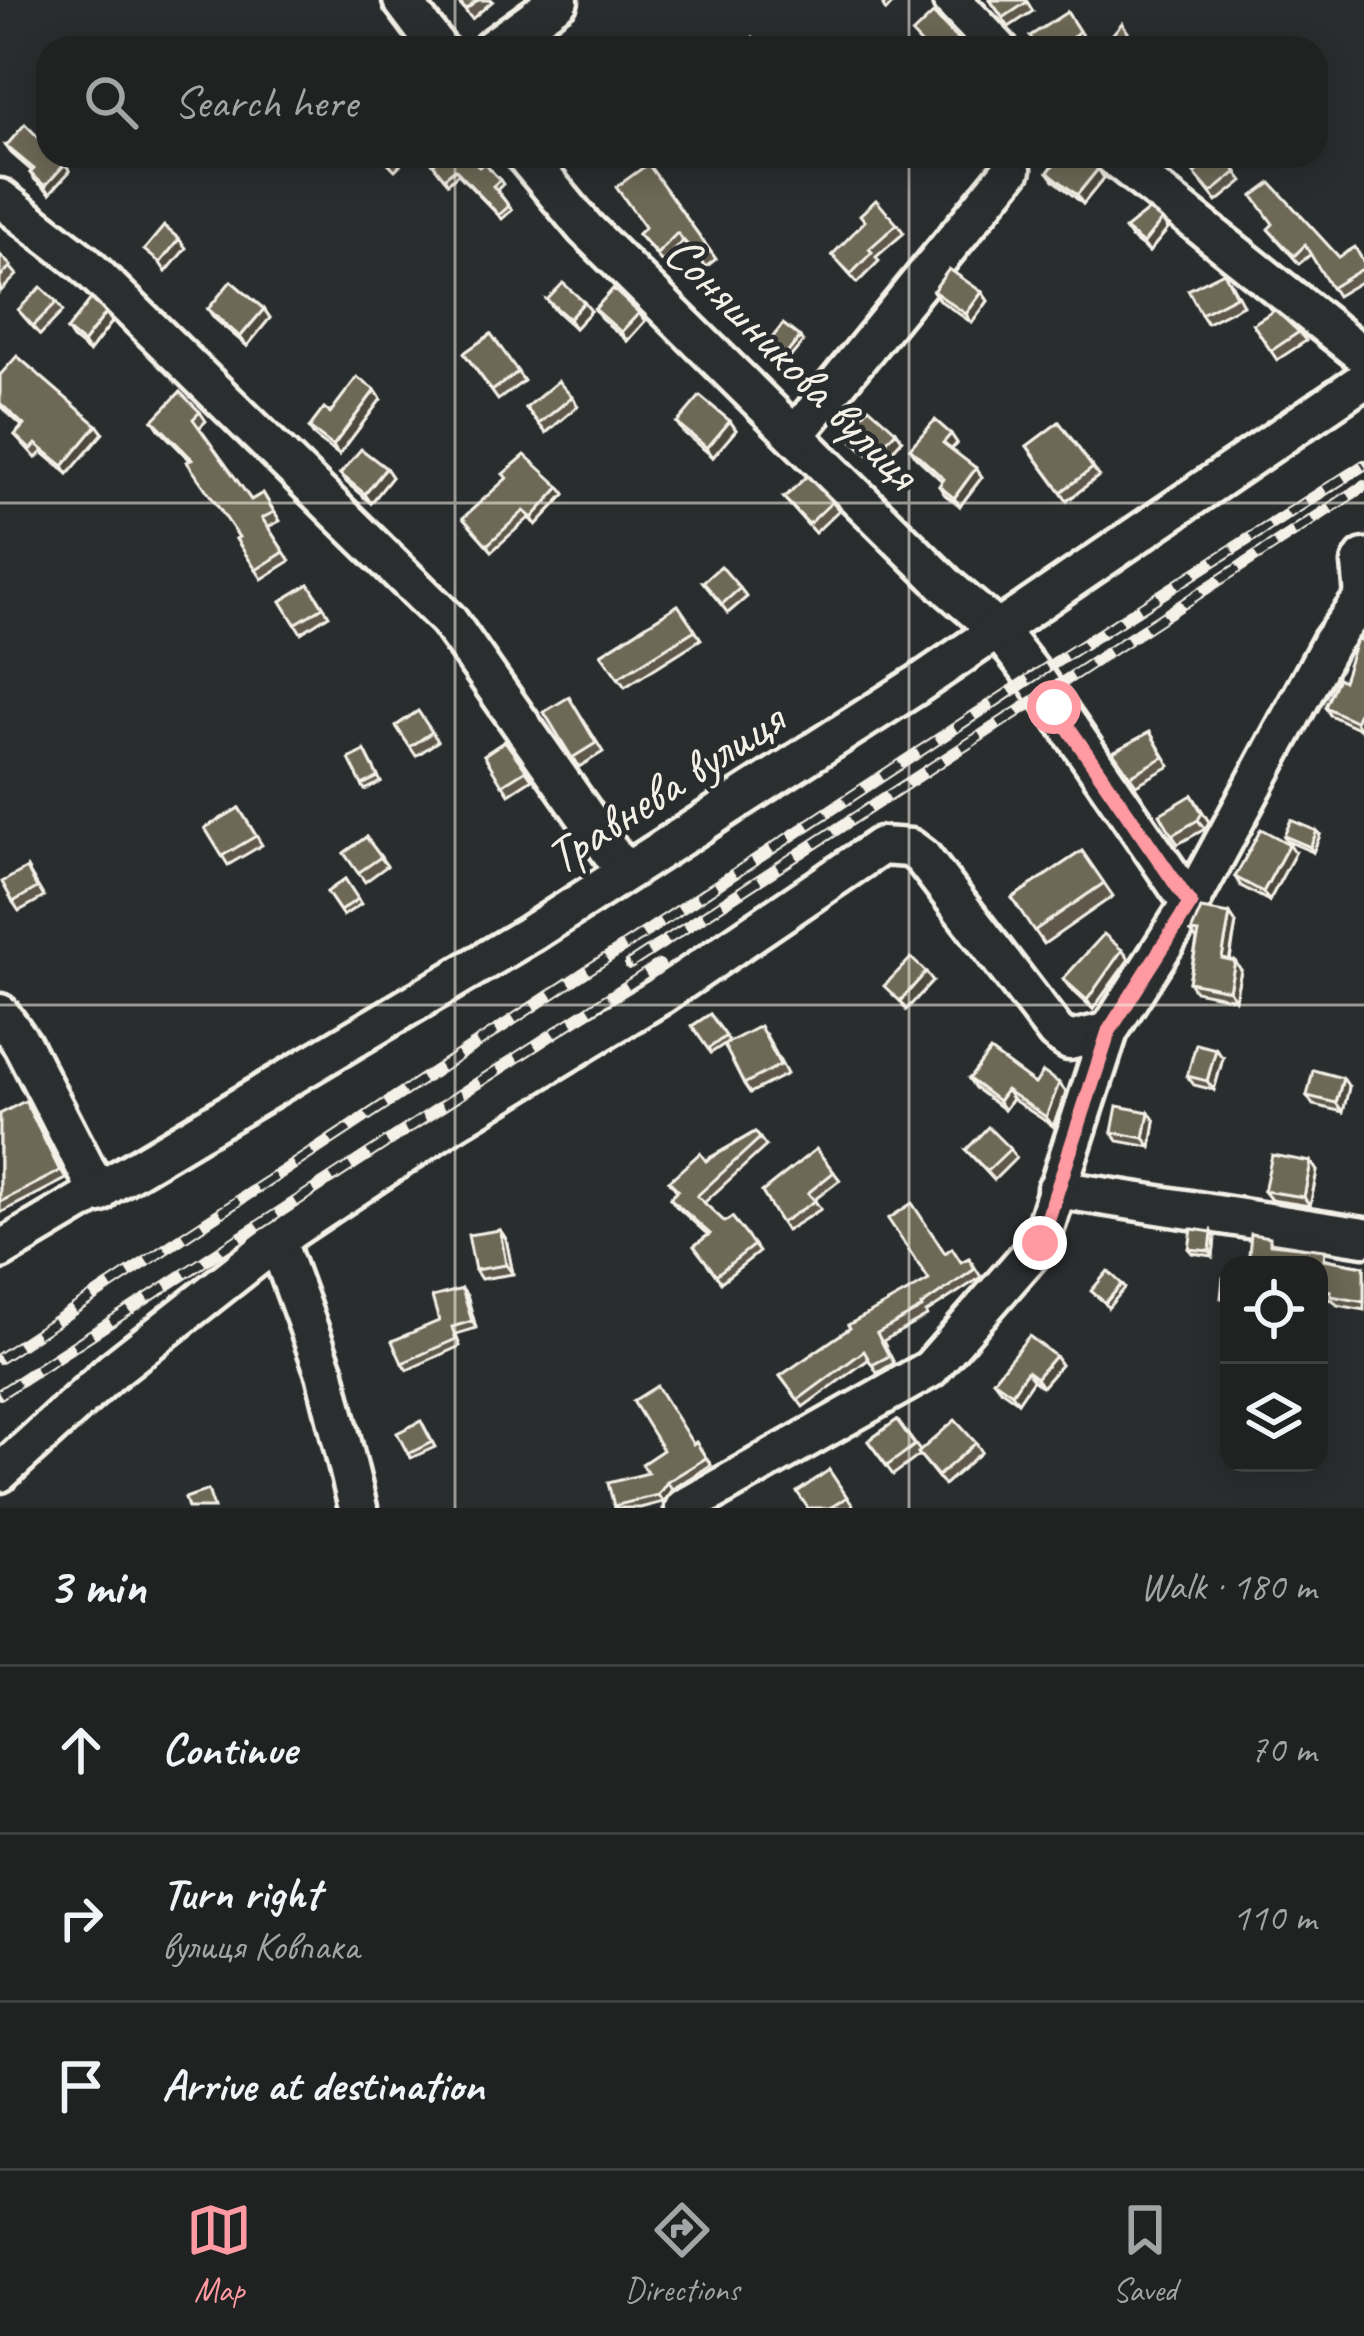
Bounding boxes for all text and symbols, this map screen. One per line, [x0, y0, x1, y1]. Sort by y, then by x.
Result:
search box [36, 36, 1328, 168]
icon: search [78, 69, 144, 135]
text: Search here [174, 74, 357, 131]
street label: Соняшникова вулиця [651, 221, 935, 505]
route start [1027, 680, 1081, 734]
street label: Травнева вулиця [533, 685, 799, 889]
route end [1013, 1216, 1067, 1270]
map controls [1220, 1256, 1328, 1472]
button: locate [1220, 1256, 1328, 1364]
button: layers [1220, 1364, 1328, 1472]
text: 3 min [48, 1554, 146, 1618]
text: Walk · 180 m [1140, 1562, 1316, 1611]
icon: ahead [48, 1717, 114, 1783]
text: Continue [162, 1721, 296, 1778]
text: 70 m [1250, 1725, 1316, 1774]
text: Turn right [162, 1865, 320, 1922]
icon: right [48, 1885, 114, 1951]
text: 110 m [1232, 1893, 1316, 1942]
text: вулиця Ковпака [162, 1922, 359, 1971]
icon: arrive [48, 2053, 114, 2119]
text: Arrive at destination [162, 2057, 484, 2114]
tab: Map [186, 2197, 252, 2311]
tab: Directions [625, 2197, 739, 2311]
tab: Saved [1112, 2197, 1178, 2311]

